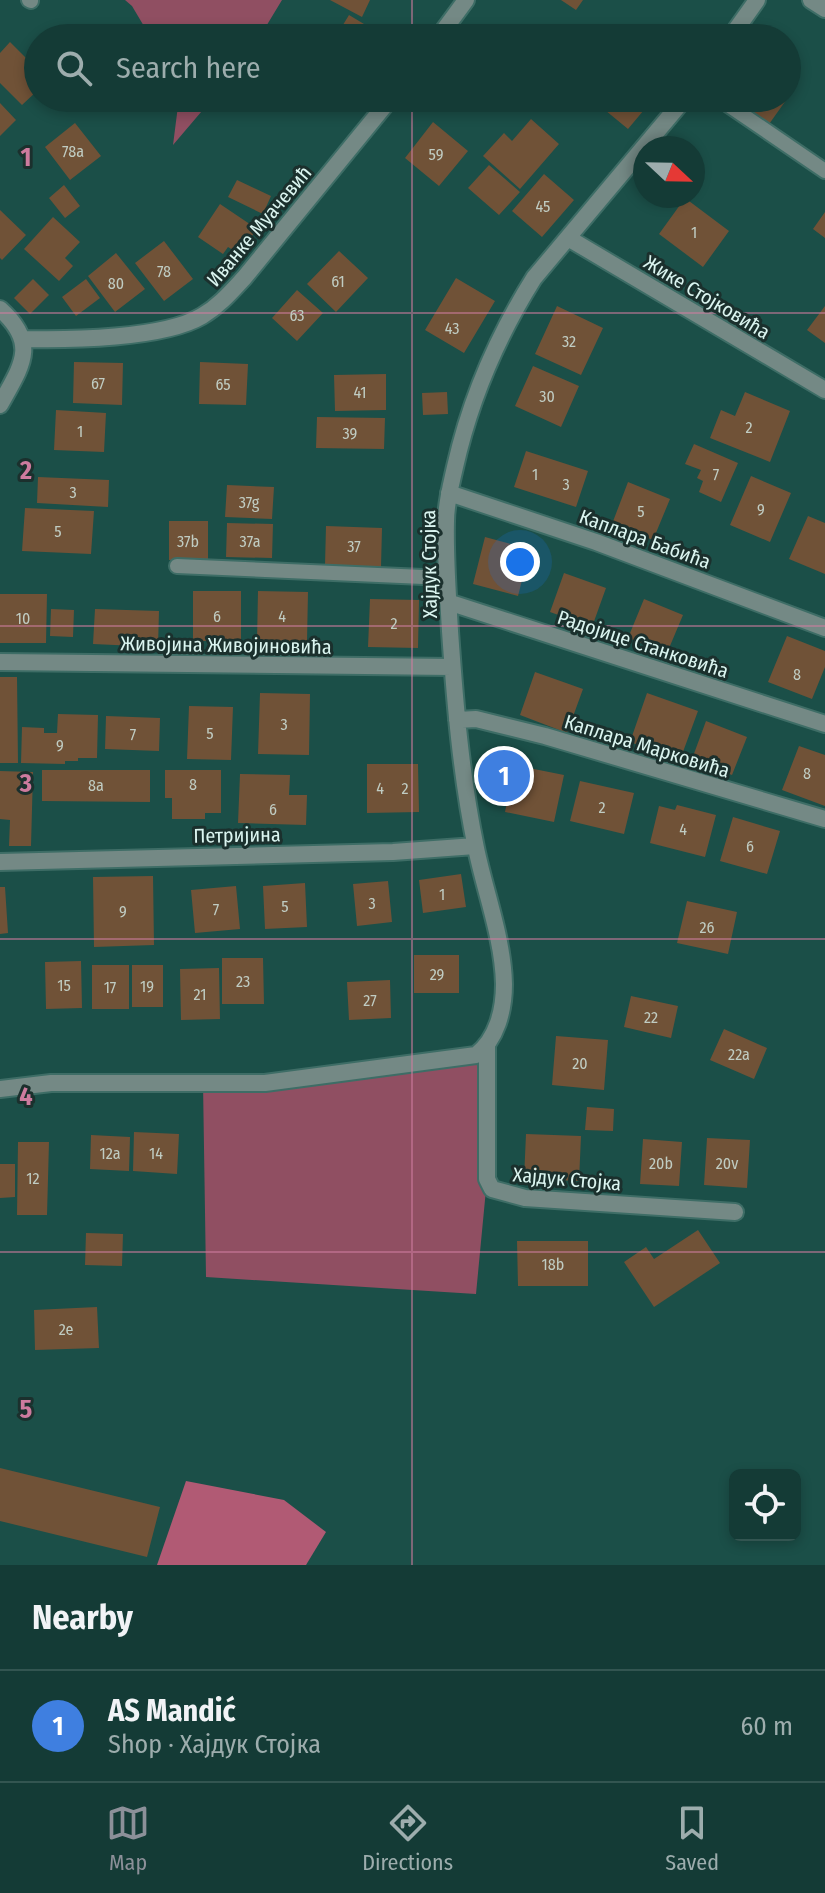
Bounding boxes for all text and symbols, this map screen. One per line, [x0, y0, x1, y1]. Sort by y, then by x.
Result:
search box [24, 24, 801, 112]
icon: search [52, 46, 96, 90]
text: Search here [116, 50, 261, 86]
north arrow [633, 136, 705, 208]
text: 1 [21, 142, 32, 173]
house number: 78a [62, 142, 84, 161]
house number: 59 [429, 145, 444, 164]
street label: Иванке Муачевић [202, 161, 316, 291]
house number: 45 [536, 197, 550, 216]
house number: 1 [691, 223, 697, 242]
street label: Жике Стојковића [640, 250, 774, 344]
house number: 78 [157, 262, 171, 281]
house number: 61 [331, 272, 345, 291]
house number: 80 [108, 274, 124, 293]
house number: 63 [289, 306, 305, 325]
house number: 43 [445, 319, 459, 338]
house number: 32 [562, 332, 576, 351]
house number: 67 [91, 374, 106, 393]
house number: 65 [215, 375, 231, 394]
house number: 41 [353, 383, 367, 402]
house number: 30 [539, 387, 555, 406]
house number: 2 [745, 418, 753, 437]
house number: 1 [77, 422, 83, 441]
house number: 39 [343, 424, 358, 443]
text: 2 [19, 455, 32, 486]
house number: 1 [532, 465, 538, 484]
house number: 7 [713, 465, 720, 484]
house number: 3 [562, 475, 570, 494]
house number: 3 [69, 483, 77, 502]
house number: 37g [239, 493, 260, 512]
house number: 9 [757, 500, 765, 519]
house number: 5 [637, 502, 645, 521]
street label: Каплара Бабића [576, 504, 714, 574]
street label: Хајдук Стојка [416, 510, 442, 618]
house number: 5 [54, 522, 62, 541]
house number: 37b [177, 532, 199, 551]
house number: 37a [240, 532, 261, 551]
house number: 37 [347, 537, 361, 556]
your location [500, 542, 540, 582]
street label: Радојице Станковића [554, 605, 732, 683]
house number: 6 [213, 607, 221, 626]
house number: 4 [278, 607, 286, 626]
house number: 10 [16, 609, 30, 628]
house number: 2 [390, 614, 398, 633]
street label: Живојина Живојиновића [120, 631, 332, 659]
house number: 8 [793, 665, 801, 684]
street label: Каплара Марковића [561, 709, 733, 783]
house number: 3 [280, 715, 288, 734]
house number: 5 [206, 724, 214, 743]
house number: 7 [130, 725, 137, 744]
house number: 9 [56, 736, 64, 755]
pin: 1 [478, 746, 530, 806]
house number: 8 [803, 764, 811, 783]
text: 3 [19, 768, 32, 799]
house number: 8 [189, 775, 197, 794]
house number: 8a [88, 776, 104, 795]
house number: 4 [376, 779, 384, 798]
house number: 2 [401, 779, 409, 798]
house number: 2 [598, 798, 606, 817]
house number: 6 [269, 800, 277, 819]
house number: 4 [679, 820, 687, 839]
street label: Петријина [193, 822, 281, 848]
house number: 6 [746, 837, 754, 856]
house number: 1 [439, 885, 445, 904]
house number: 3 [368, 894, 376, 913]
house number: 5 [281, 897, 289, 916]
house number: 7 [213, 900, 220, 919]
house number: 9 [119, 902, 127, 921]
house number: 26 [700, 918, 715, 937]
house number: 29 [430, 965, 445, 984]
house number: 23 [236, 972, 250, 991]
house number: 15 [57, 976, 71, 995]
house number: 19 [140, 977, 154, 996]
house number: 17 [104, 978, 117, 997]
house number: 21 [194, 985, 206, 1004]
house number: 27 [363, 991, 377, 1010]
house number: 22 [644, 1008, 658, 1027]
house number: 22a [728, 1045, 750, 1064]
house number: 20 [572, 1054, 588, 1073]
text: 4 [19, 1081, 33, 1112]
house number: 12a [99, 1144, 121, 1163]
house number: 14 [149, 1144, 163, 1163]
house number: 20b [649, 1154, 673, 1173]
house number: 20v [716, 1154, 738, 1173]
street label: Хајдук Стојка [512, 1162, 622, 1196]
house number: 12 [26, 1169, 40, 1188]
house number: 18b [542, 1255, 564, 1274]
house number: 2e [59, 1320, 73, 1339]
text: 5 [20, 1394, 33, 1425]
map controls [729, 1469, 801, 1541]
button: locate [729, 1469, 801, 1541]
text: Nearby [32, 1597, 133, 1638]
text: AS Mandić [108, 1693, 236, 1729]
text: 1 [53, 1711, 64, 1742]
text: 60 m [740, 1711, 793, 1742]
text: Shop · Хајдук Стојка [108, 1729, 321, 1760]
tab: Map [106, 1801, 150, 1876]
tab: Directions [362, 1801, 453, 1876]
tab: Saved [665, 1801, 719, 1876]

